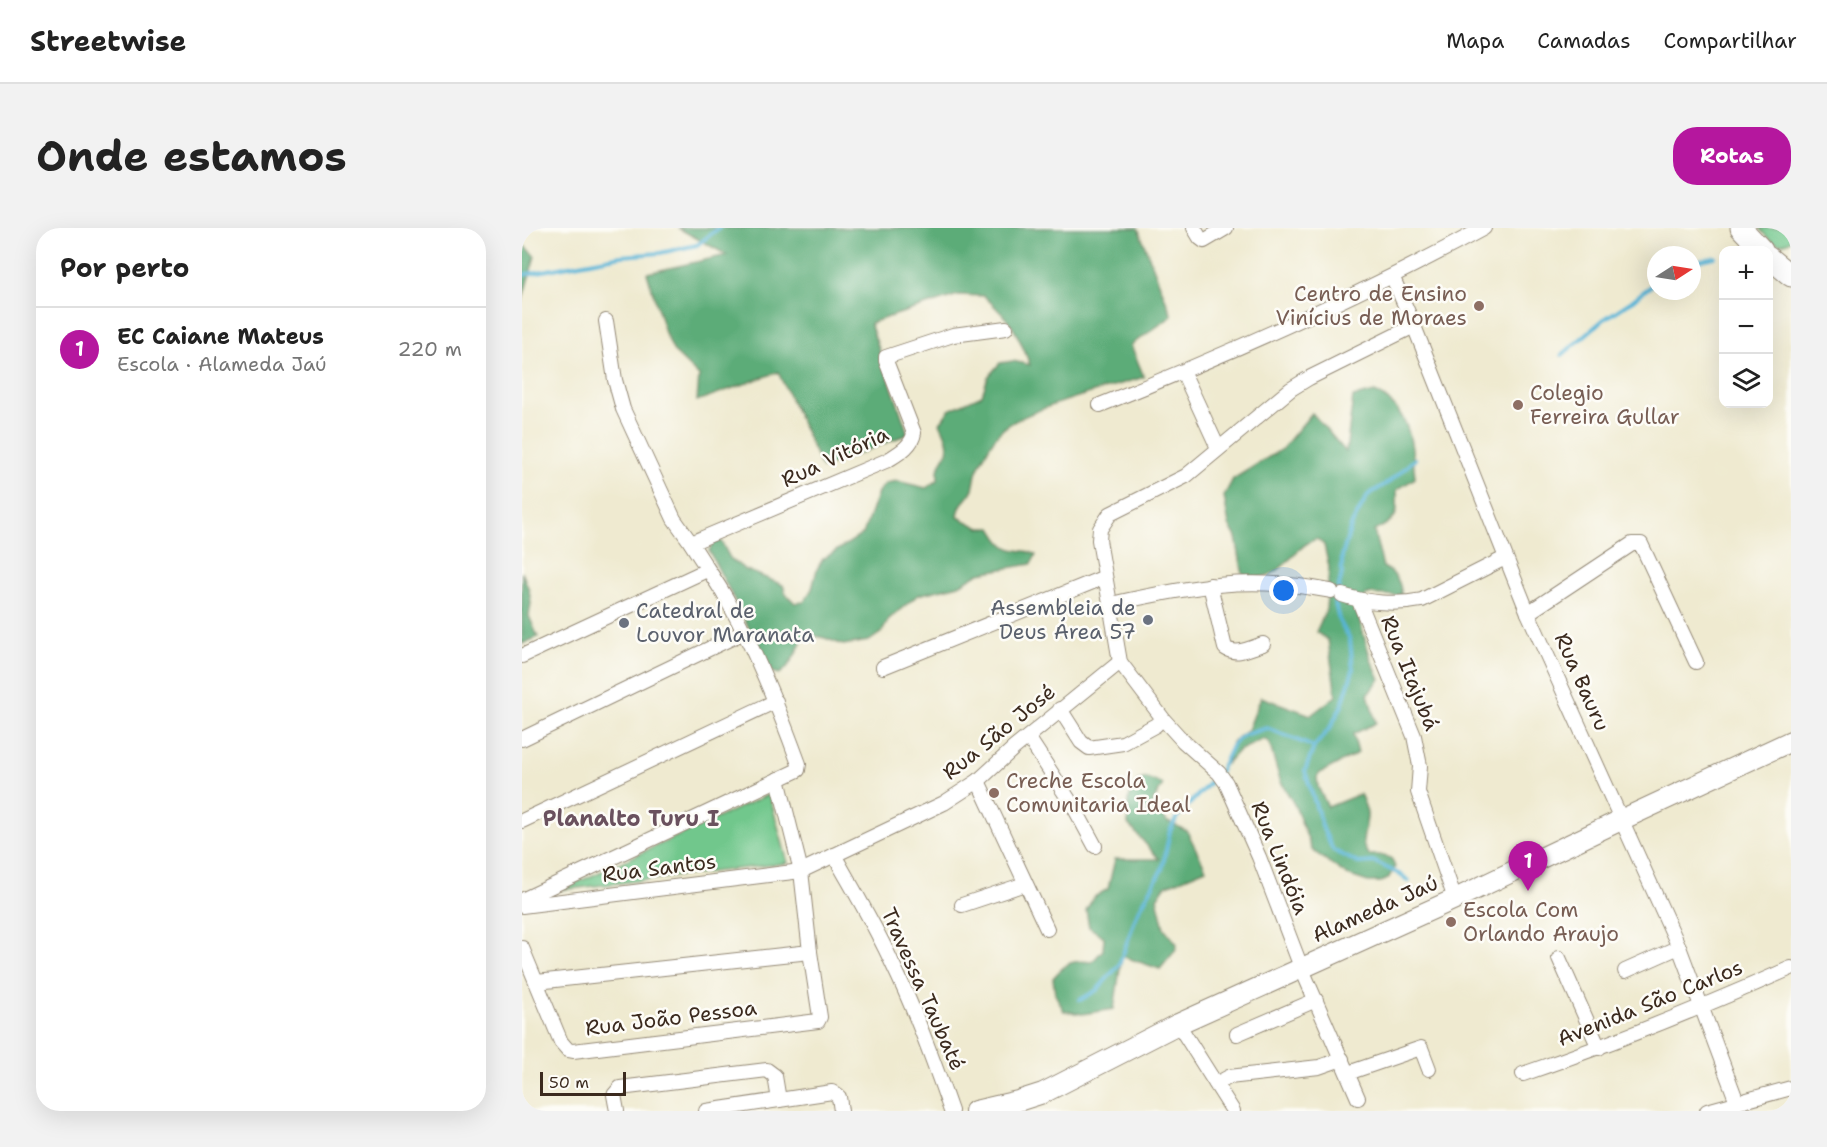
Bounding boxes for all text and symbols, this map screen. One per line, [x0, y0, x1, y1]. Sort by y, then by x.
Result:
text: Streetwise [30, 22, 186, 60]
text: Mapa [1446, 27, 1504, 55]
text: Camadas [1537, 27, 1631, 55]
text: Compartilhar [1664, 27, 1797, 55]
button: Rotas [1673, 127, 1791, 185]
text: Onde estamos [36, 128, 347, 184]
north arrow [1647, 246, 1701, 300]
map controls [1719, 246, 1773, 408]
button: + [1719, 246, 1773, 300]
text: Por perto [60, 250, 189, 285]
place label: Centro de Ensino Vinícius de Moraes [1275, 280, 1467, 332]
marker: Centro de Ensino Vinícius de Moraes [1472, 299, 1486, 313]
button: − [1719, 300, 1773, 354]
text: EC Caiane Mateus [117, 322, 324, 351]
text: 1 [75, 336, 84, 362]
text: 220 m [398, 336, 462, 362]
text: Escola · Alameda Jaú [117, 351, 327, 377]
button: layers [1719, 354, 1773, 408]
place label: Colegio Ferreira Gullar [1530, 379, 1680, 431]
marker: Colegio Ferreira Gullar [1511, 398, 1525, 412]
street label: Rua Vitória [777, 420, 893, 494]
your location [1269, 576, 1298, 605]
place label: Assembleia de Deus Área 57 [990, 594, 1136, 646]
place label: Catedral de Louvor Maranata [636, 597, 814, 649]
street label: Rua Itajubá [1374, 611, 1446, 735]
marker: Assembleia de Deus Área 57 [1141, 613, 1155, 627]
marker: Catedral de Louvor Maranata [617, 616, 631, 630]
street label: Rua Bauru [1548, 629, 1616, 735]
street label: Rua São José [937, 678, 1061, 786]
place label: Creche Escola Comunitaria Ideal [1006, 767, 1191, 819]
marker: Creche Escola Comunitaria Ideal [987, 786, 1001, 800]
street label: Rua Lindóia [1245, 797, 1315, 919]
district label: Planalto Turu I [543, 804, 719, 833]
pin: 1 [1508, 842, 1548, 891]
street label: Rua Santos [600, 847, 718, 889]
street label: Alameda Jaú [1308, 869, 1442, 949]
place label: Escola Com Orlando Araujo [1463, 896, 1619, 948]
street label: Travessa Taubaté [875, 903, 971, 1075]
marker: Escola Com Orlando Araujo [1444, 915, 1458, 929]
street label: Avenida São Carlos [1553, 953, 1747, 1053]
street label: Rua João Pessoa [584, 994, 758, 1042]
scale bar [540, 1069, 626, 1096]
text: 50 m [549, 1072, 589, 1093]

